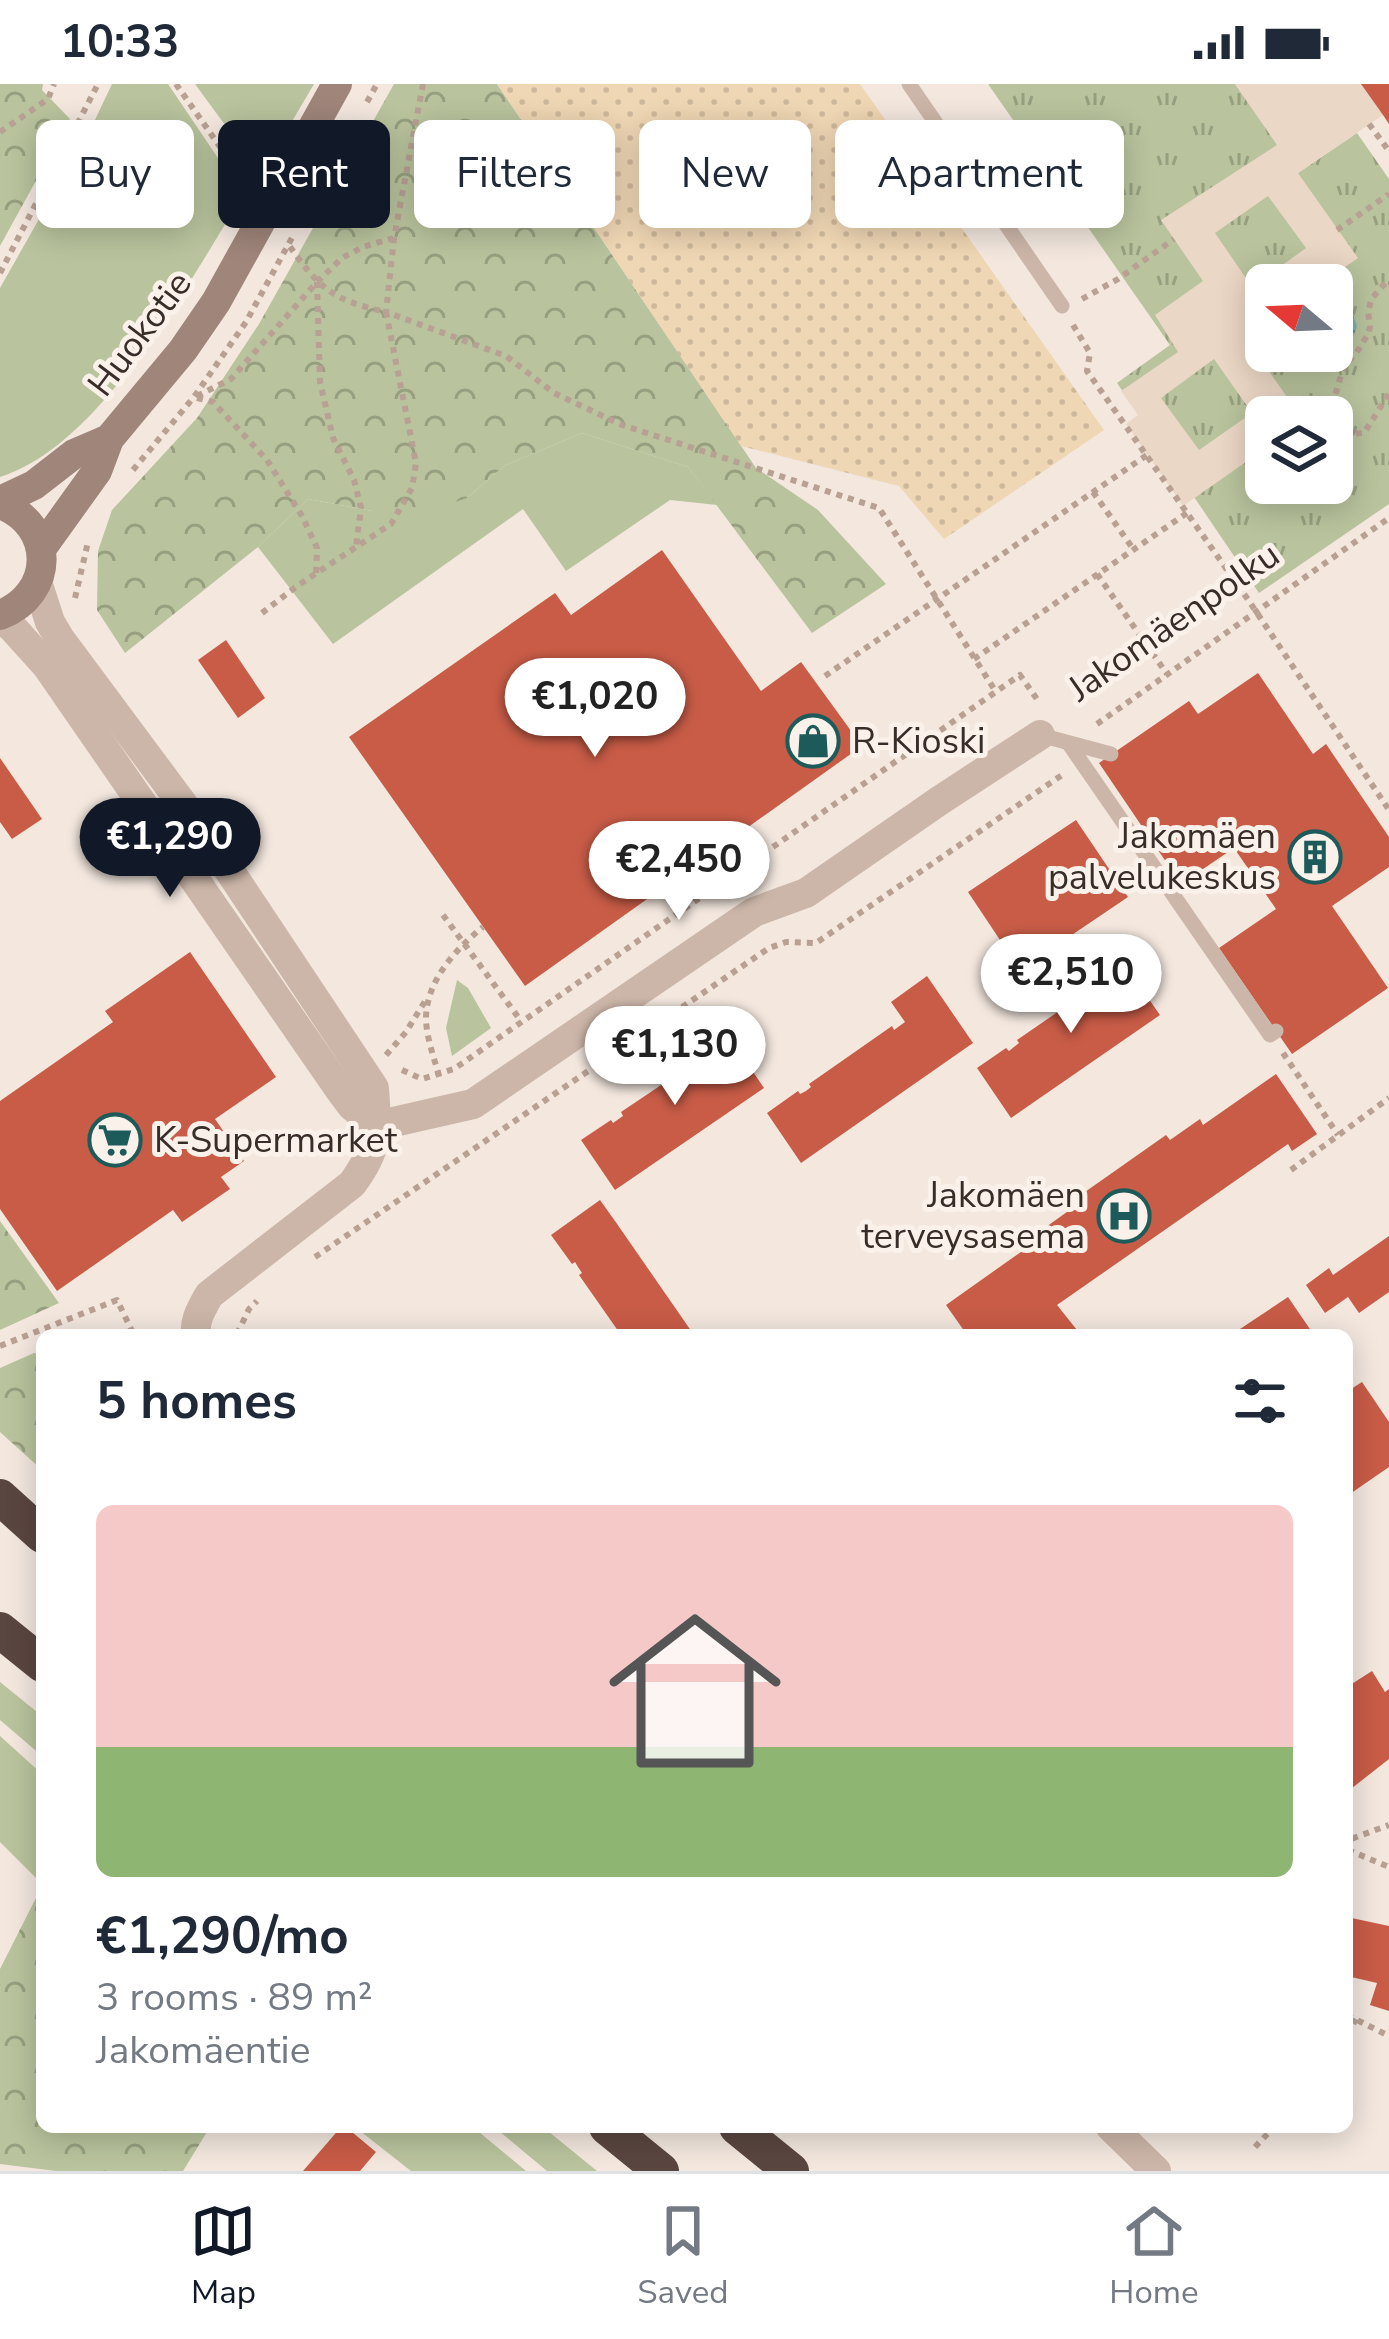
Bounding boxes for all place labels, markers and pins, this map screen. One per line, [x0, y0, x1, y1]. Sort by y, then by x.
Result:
pin: €1,020 [497, 658, 693, 760]
shop icon: R-Kioski [785, 713, 841, 769]
place label: R-Kioski [852, 717, 985, 766]
pin: €1,290 [72, 798, 268, 900]
place label: Jakomäen palvelukeskus [1048, 812, 1276, 902]
pin: €2,450 [581, 821, 777, 923]
building icon: Jakomäen palvelukeskus [1287, 829, 1343, 885]
pin: €2,510 [973, 934, 1169, 1036]
pin: €1,130 [577, 1006, 773, 1108]
supermarket icon: K-Supermarket [87, 1112, 143, 1168]
place label: K-Supermarket [154, 1116, 398, 1165]
place label: Jakomäen terveysasema [861, 1171, 1085, 1261]
hospital icon: Jakomäen terveysasema [1096, 1188, 1152, 1244]

